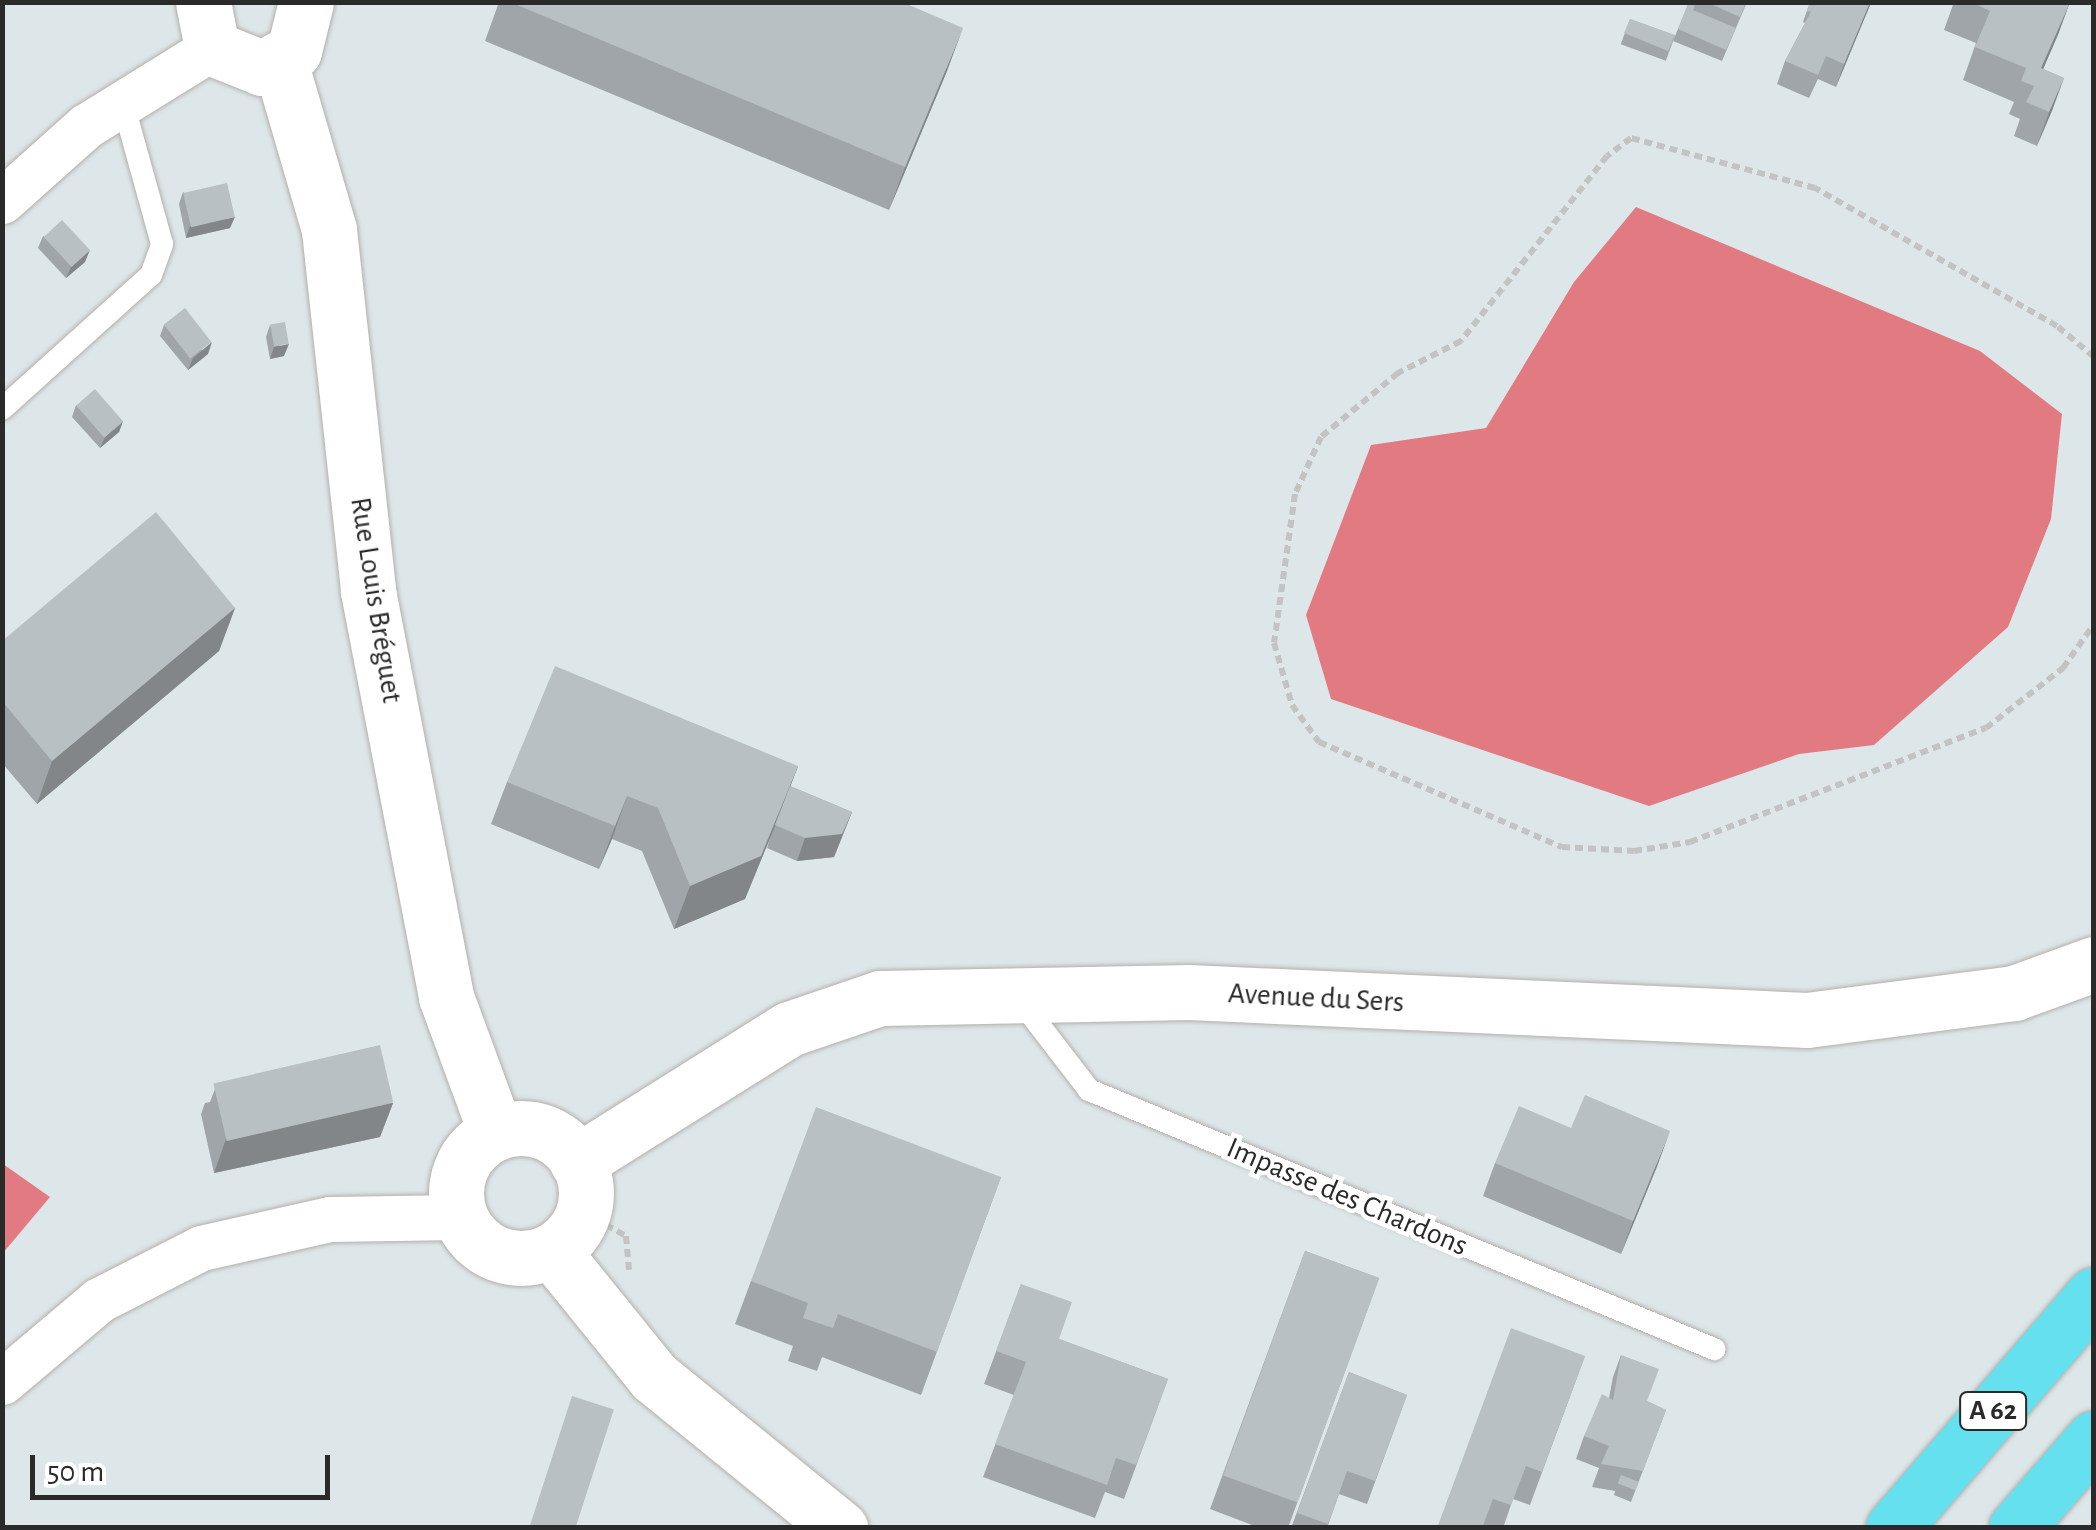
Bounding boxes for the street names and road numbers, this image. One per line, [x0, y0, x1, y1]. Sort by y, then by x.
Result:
street label: Rue Louis Bréguet [342, 495, 410, 705]
street label: Avenue du Sers [1227, 975, 1405, 1021]
street label: Impasse des Chardons [1221, 1130, 1473, 1264]
road number: A 62 [1958, 1388, 2028, 1434]

